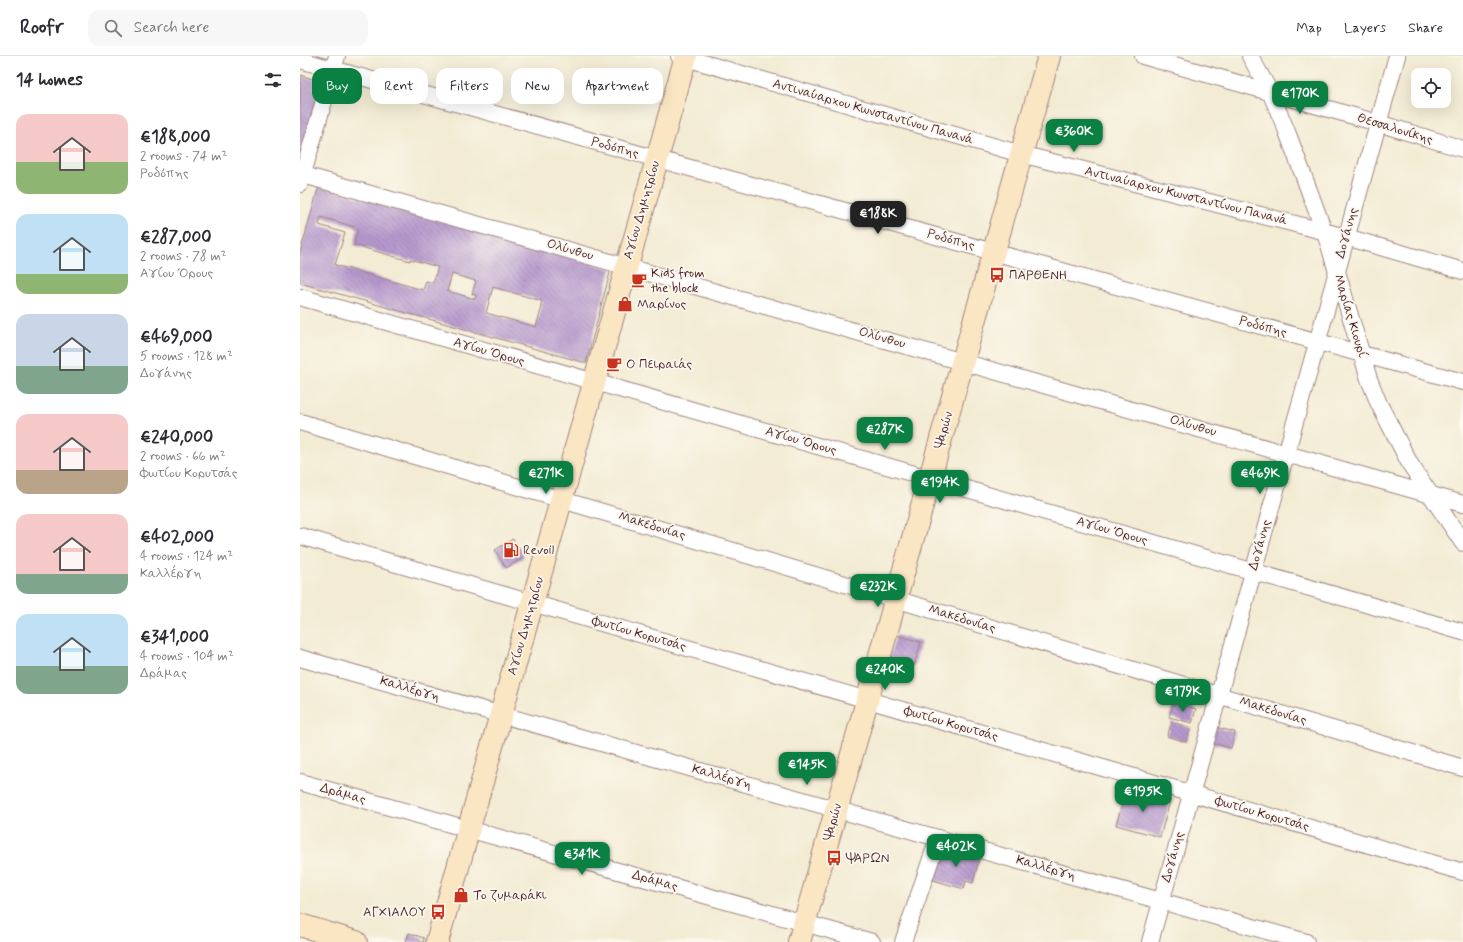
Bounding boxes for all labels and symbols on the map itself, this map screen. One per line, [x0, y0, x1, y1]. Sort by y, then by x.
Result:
street label: Αντιναύαρχου Κωνσταντίνου Πανανά [771, 75, 975, 149]
pin: €170K [1272, 81, 1328, 115]
street label: Θεσσαλονίκης [1355, 109, 1435, 149]
pin: €360K [1046, 119, 1102, 153]
street label: Ροδόπης [589, 133, 641, 163]
street label: Αγίου Δημητρίου [620, 159, 664, 261]
street label: Αντιναύαρχου Κωνσταντίνου Πανανά [1083, 163, 1289, 229]
pin: €188K [850, 201, 906, 235]
street label: Δογάνης [1332, 205, 1362, 260]
street label: Ροδόπης [925, 225, 977, 255]
street label: Ολύνθου [545, 235, 596, 265]
place label: Kids from the block [651, 265, 705, 297]
bus stop icon: ΠΑΡΘΕΝΗ [988, 266, 1006, 284]
place label: ΠΑΡΘΕΝΗ [1009, 267, 1067, 284]
cafe icon: Kids from the block [630, 271, 648, 289]
street label: Μαρίας Κιουρί [1329, 273, 1371, 360]
shop icon: Μαρίνος [616, 295, 634, 313]
place label: Μαρίνος [637, 296, 687, 313]
street label: Ροδόπης [1237, 312, 1289, 342]
street label: Ολύνθου [857, 323, 908, 353]
street label: Αγίου Όρους [451, 334, 527, 370]
cafe icon: Ο Πειραιάς [605, 355, 623, 373]
place label: Ο Πειραιάς [626, 356, 693, 373]
street label: Ψαρών [930, 409, 957, 452]
street label: Ολύνθου [1168, 411, 1219, 441]
pin: €287K [857, 417, 913, 451]
street label: Αγίου Όρους [763, 423, 839, 459]
pin: €271K [518, 461, 574, 495]
pin: €469K [1232, 461, 1288, 495]
pin: €194K [912, 470, 968, 504]
street label: Μακεδονίας [616, 508, 688, 544]
street label: Αγίου Όρους [1074, 513, 1150, 549]
street label: Δογάνης [1245, 517, 1275, 572]
fuel station icon: Revoil [502, 541, 520, 559]
place label: Revoil [523, 542, 555, 559]
pin: €232K [850, 574, 906, 608]
street label: Αγίου Δημητρίου [504, 575, 548, 677]
street label: Μακεδονίας [926, 601, 998, 637]
street label: Φωτίου Κορυτσάς [589, 612, 688, 656]
pin: €240K [857, 657, 913, 691]
street label: Καλλέργη [378, 672, 442, 706]
pin: €179K [1155, 679, 1211, 713]
street label: Μακεδονίας [1237, 693, 1309, 729]
street label: Φωτίου Κορυτσάς [901, 702, 1000, 746]
pin: €145K [779, 752, 835, 786]
street label: Καλλέργη [690, 760, 754, 794]
street label: Δράμας [318, 779, 368, 809]
pin: €195K [1115, 779, 1171, 813]
street label: Φωτίου Κορυτσάς [1212, 792, 1311, 836]
street label: Ψαρών [819, 801, 846, 844]
street label: Δογάνης [1158, 829, 1188, 884]
pin: €402K [928, 834, 984, 868]
pin: €341K [554, 842, 610, 876]
bus stop icon: ΨΑΡΩΝ [825, 849, 843, 867]
place label: ΨΑΡΩΝ [845, 850, 889, 867]
street label: Καλλέργη [1014, 851, 1078, 885]
street label: Δράμας [630, 866, 680, 896]
shop icon: Το ζυμαράκι [452, 886, 470, 904]
place label: Το ζυμαράκι [473, 887, 547, 904]
bus stop icon: ΑΓΧΙΑΛΟΥ [429, 903, 447, 921]
place label: ΑΓΧΙΑΛΟΥ [363, 904, 426, 921]

